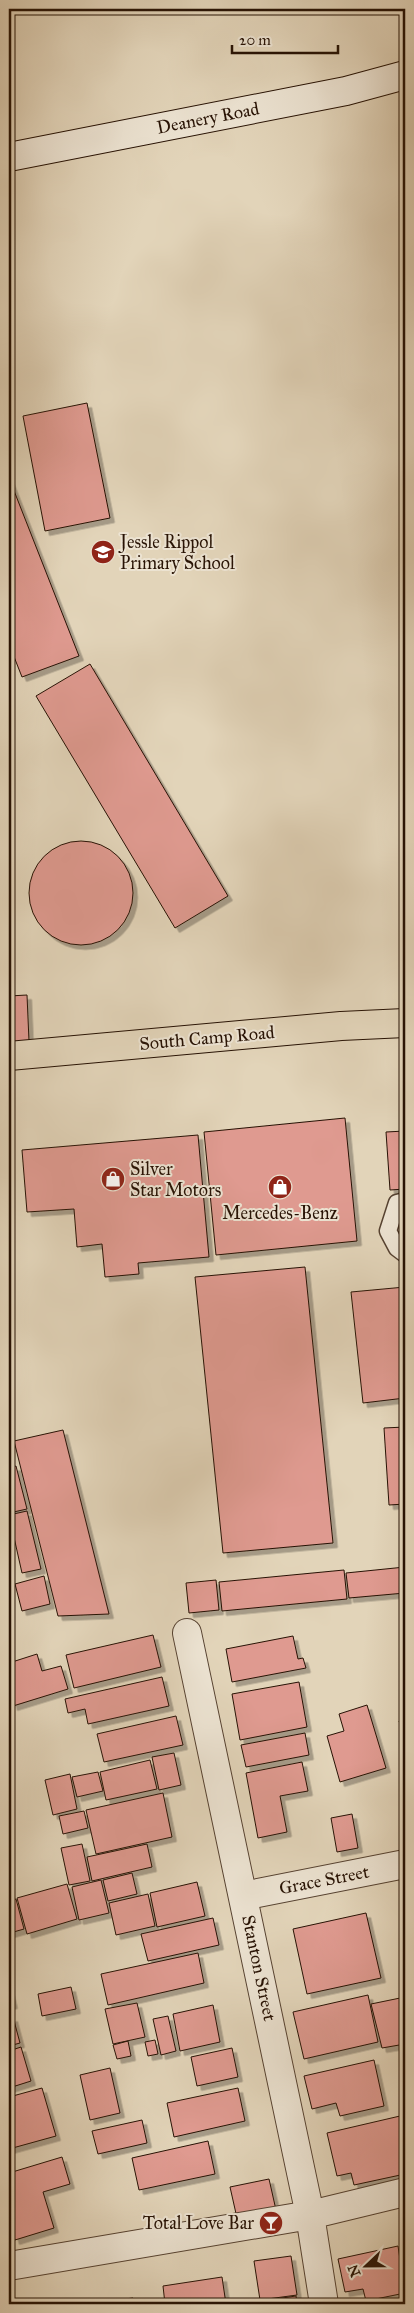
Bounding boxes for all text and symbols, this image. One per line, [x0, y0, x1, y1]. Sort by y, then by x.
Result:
scale bar [232, 22, 338, 54]
text: 20 m [239, 31, 271, 49]
street label: Deanery Road [155, 97, 261, 139]
place label: Jessle Rippol Primary School [118, 531, 235, 574]
school or university icon: Jessle Rippol Primary School [90, 539, 116, 565]
street label: South Camp Road [138, 1021, 276, 1055]
place label: Silver Star Motors [130, 1158, 221, 1201]
shop icon: Silver Star Motors [100, 1166, 126, 1192]
shop icon: Mercedes-Benz [267, 1174, 293, 1200]
place label: Mercedes-Benz [222, 1202, 338, 1224]
street label: Grace Street [277, 1860, 371, 1899]
street label: Stanton Street [237, 1913, 281, 2024]
bar icon: Total Love Bar [258, 2210, 284, 2236]
place label: Total Love Bar [143, 2212, 254, 2234]
north arrow [342, 2240, 392, 2290]
text: N [344, 2262, 365, 2279]

